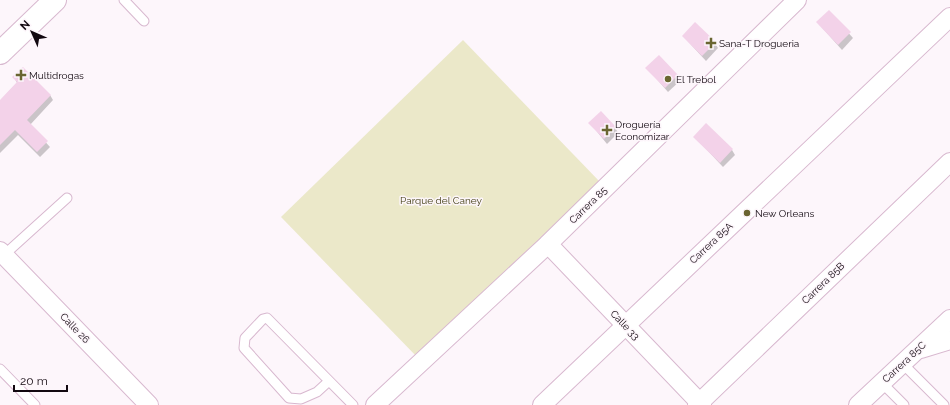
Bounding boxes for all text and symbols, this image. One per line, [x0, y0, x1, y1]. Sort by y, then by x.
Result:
north arrow [12, 12, 52, 52]
text: N [18, 18, 33, 33]
marker: Sana-T Drogueria [706, 38, 716, 48]
place label: Sana-T Drogueria [719, 38, 799, 49]
marker: Multidrogas [16, 70, 26, 80]
place label: Multidrogas [29, 70, 84, 81]
marker: El Trebol [663, 74, 673, 84]
place label: El Trebol [676, 74, 716, 85]
place label: Droguería Economizar [615, 119, 670, 142]
marker: Droguería Economizar [602, 125, 612, 135]
street label: Carrera 85 [567, 184, 609, 226]
park label: Parque del Caney [400, 195, 483, 206]
marker: New Orleans [742, 208, 752, 218]
place label: New Orleans [755, 208, 815, 219]
street label: Carrera 85A [687, 220, 735, 266]
street label: Carrera 85B [800, 260, 847, 306]
street label: Calle 33 [608, 308, 642, 342]
street label: Calle 26 [58, 311, 92, 345]
street label: Carrera 85C [880, 339, 928, 385]
scale bar [14, 367, 67, 393]
text: 20 m [20, 374, 48, 388]

